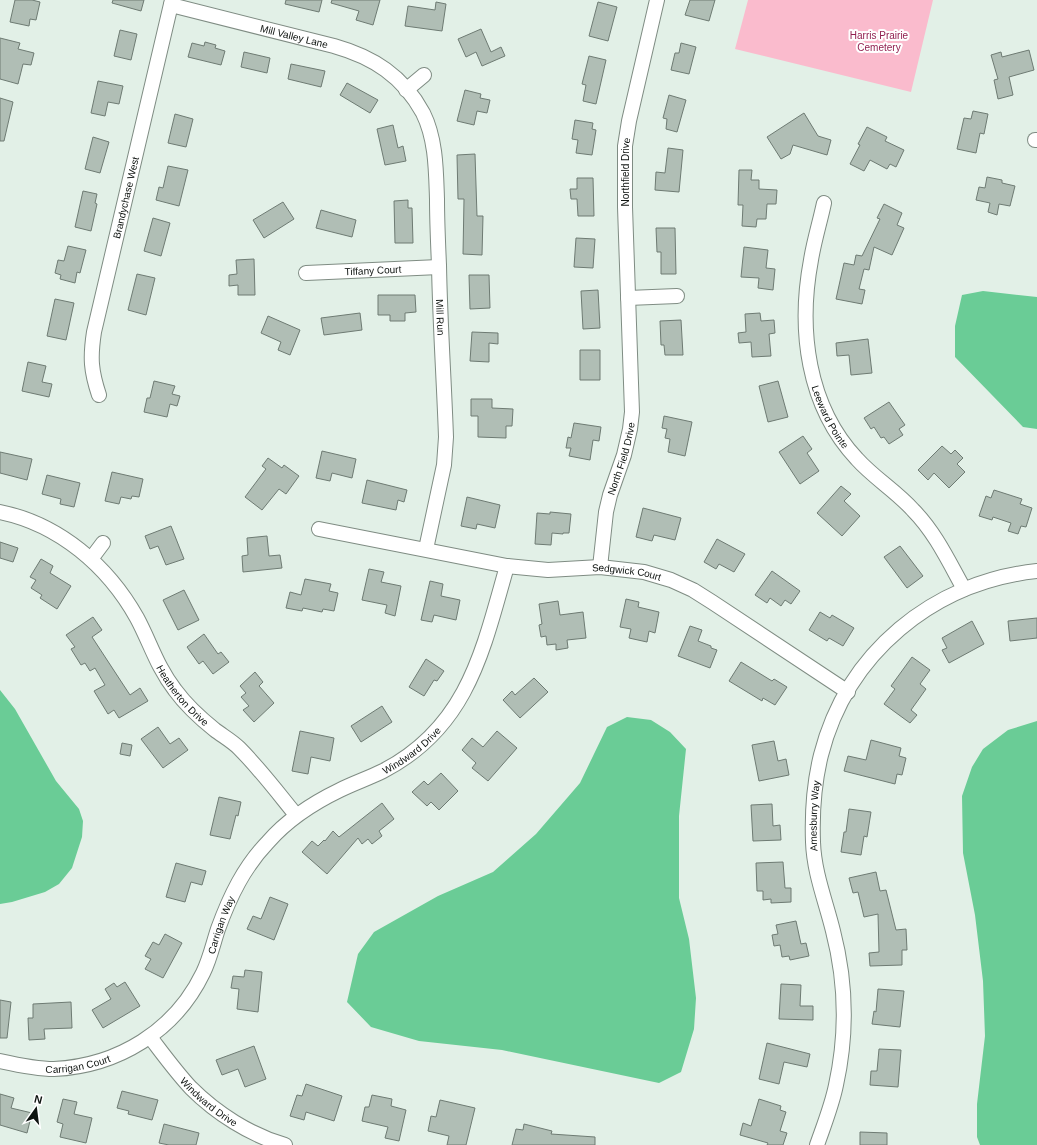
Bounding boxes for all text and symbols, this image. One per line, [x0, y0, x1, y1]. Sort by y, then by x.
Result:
street label: Mill Valley Lane [259, 22, 330, 50]
park label: Harris Prairie Cemetery [850, 30, 909, 53]
street label: Northfield Drive [619, 136, 632, 207]
street label: Brandychase West [111, 155, 141, 240]
street label: Tiffany Court [344, 263, 402, 277]
street label: Mill Run [434, 299, 447, 336]
street label: Leeward Pointe [810, 384, 851, 451]
street label: North Field Drive [605, 421, 636, 496]
street label: Sedgwick Court [592, 561, 663, 582]
street label: Heatherton Drive [155, 663, 211, 728]
street label: Windward Drive [380, 724, 443, 776]
street label: Amesburry Way [807, 780, 821, 852]
street label: Carrigan Way [205, 894, 236, 955]
street label: Carrigan Court [45, 1052, 112, 1075]
street label: Windward Drive [178, 1075, 240, 1128]
north arrow [16, 1089, 56, 1129]
text: N [33, 1093, 44, 1106]

